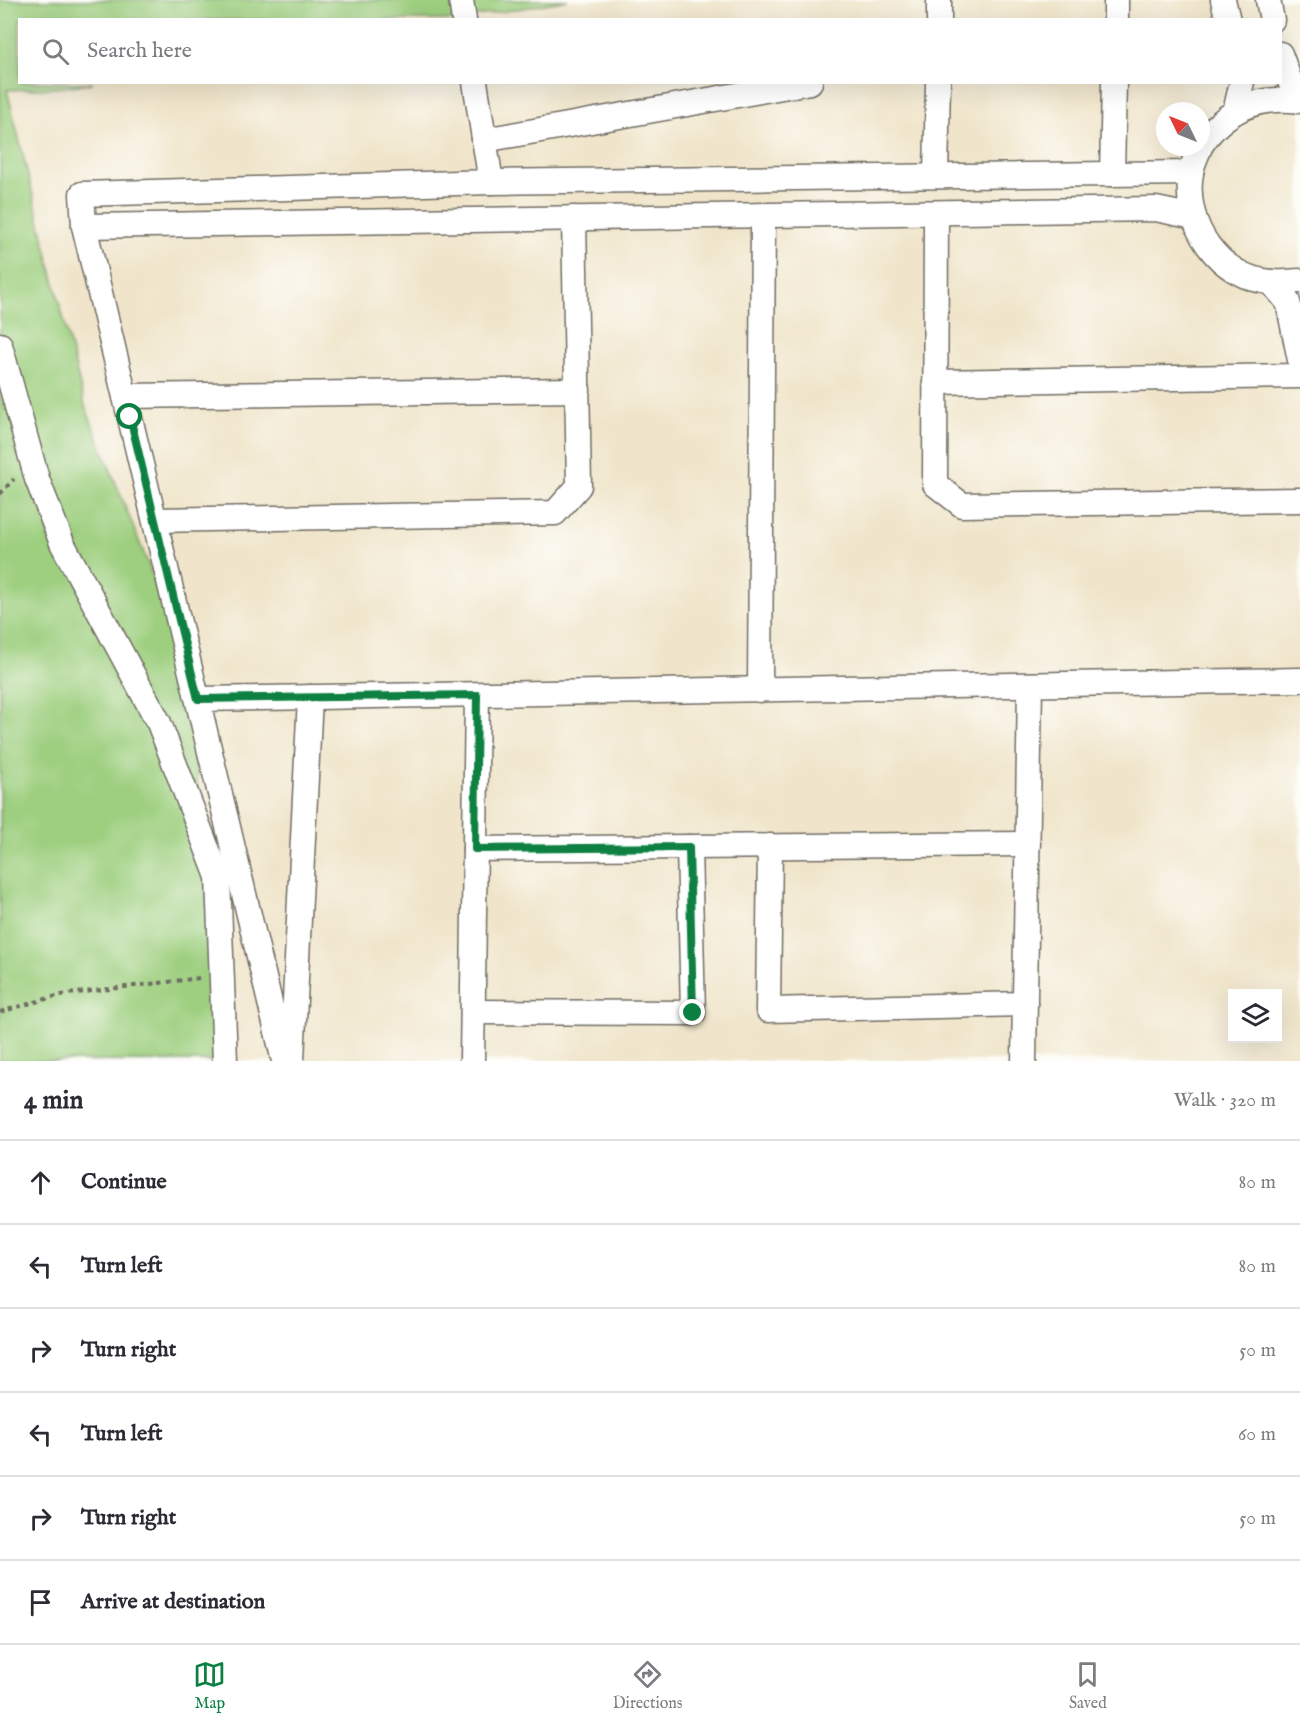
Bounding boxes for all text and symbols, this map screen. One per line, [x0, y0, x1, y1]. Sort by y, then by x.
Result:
search box [18, 18, 1282, 84]
icon: search [39, 35, 72, 68]
text: Search here [87, 37, 192, 65]
north arrow [1156, 102, 1210, 156]
route start [116, 403, 142, 429]
map controls [1228, 989, 1282, 1043]
button: layers [1228, 989, 1282, 1043]
route end [679, 999, 705, 1025]
text: 4 min [24, 1084, 83, 1117]
text: Walk · 320 m [1174, 1088, 1276, 1113]
icon: ahead [24, 1166, 57, 1199]
text: Continue [81, 1168, 167, 1196]
text: 80 m [1239, 1170, 1276, 1195]
icon: left [24, 1250, 57, 1283]
text: Turn left [81, 1252, 163, 1280]
text: 80 m [1239, 1254, 1276, 1279]
icon: right [24, 1334, 57, 1367]
text: Turn right [81, 1336, 176, 1364]
text: 50 m [1239, 1338, 1276, 1363]
icon: left [24, 1418, 57, 1451]
text: Turn left [81, 1420, 163, 1448]
text: 60 m [1238, 1422, 1276, 1447]
icon: right [24, 1502, 57, 1535]
text: Turn right [81, 1504, 176, 1532]
text: 50 m [1239, 1506, 1276, 1531]
icon: arrive [24, 1586, 57, 1619]
text: Arrive at destination [81, 1588, 265, 1616]
tab: Map [193, 1658, 226, 1714]
tab: Directions [613, 1658, 682, 1714]
tab: Saved [1069, 1658, 1107, 1714]

